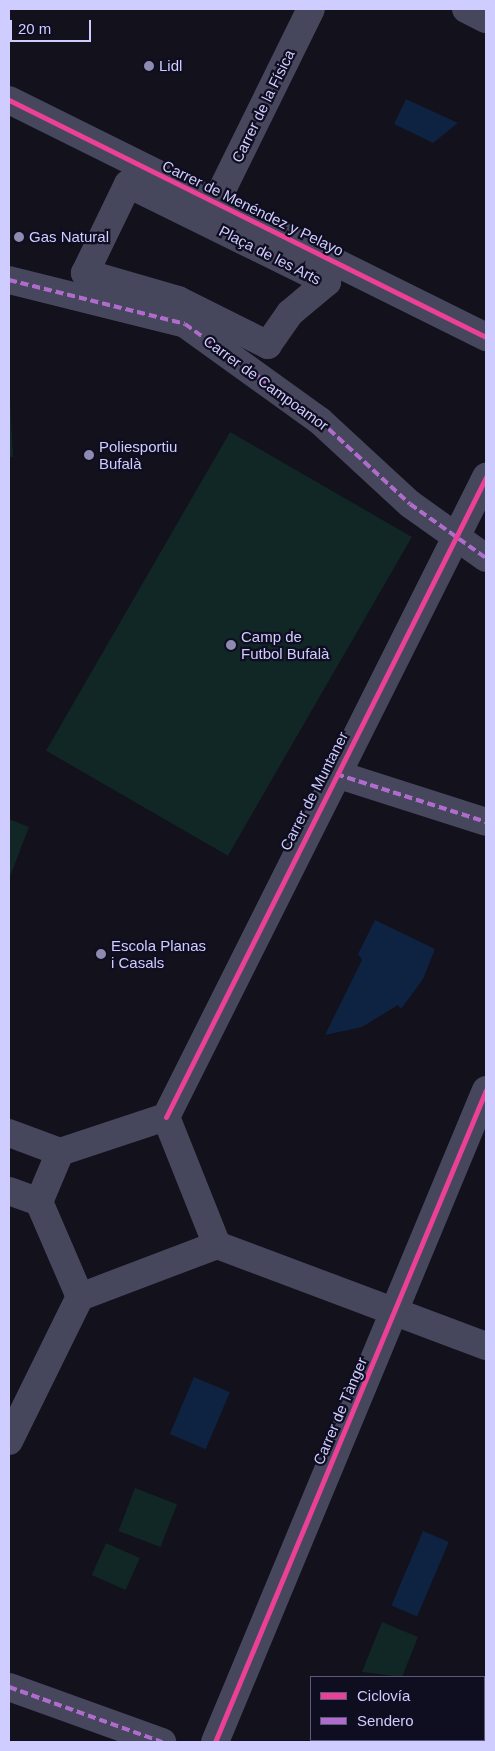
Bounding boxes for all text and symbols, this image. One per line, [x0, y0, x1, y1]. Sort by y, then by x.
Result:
scale bar [12, 10, 94, 42]
text: 20 m [18, 20, 51, 37]
street label: Carrer de la Física [228, 47, 298, 165]
place label: Lidl [159, 57, 182, 75]
marker: Lidl [143, 60, 155, 72]
street label: Carrer de Menéndez y Pelayo [160, 156, 346, 260]
street label: Plaça de les Arts [216, 221, 324, 289]
place label: Gas Natural [29, 228, 109, 246]
marker: Gas Natural [13, 231, 25, 243]
street label: Carrer de Campoamor [200, 332, 332, 434]
place label: Poliesportiu Bufalà [99, 437, 177, 472]
marker: Poliesportiu Bufalà [83, 449, 95, 461]
place label: Camp de Futbol Bufalà [241, 627, 329, 662]
marker: Camp de Futbol Bufalà [225, 639, 237, 651]
street label: Carrer de Muntaner [276, 729, 352, 853]
place label: Escola Planas i Casals [111, 936, 206, 971]
marker: Escola Planas i Casals [95, 948, 107, 960]
street label: Carrer de Tànger [309, 1355, 371, 1467]
legend [310, 1676, 485, 1741]
text: Ciclovía [357, 1687, 410, 1704]
text: Sendero [357, 1712, 414, 1729]

